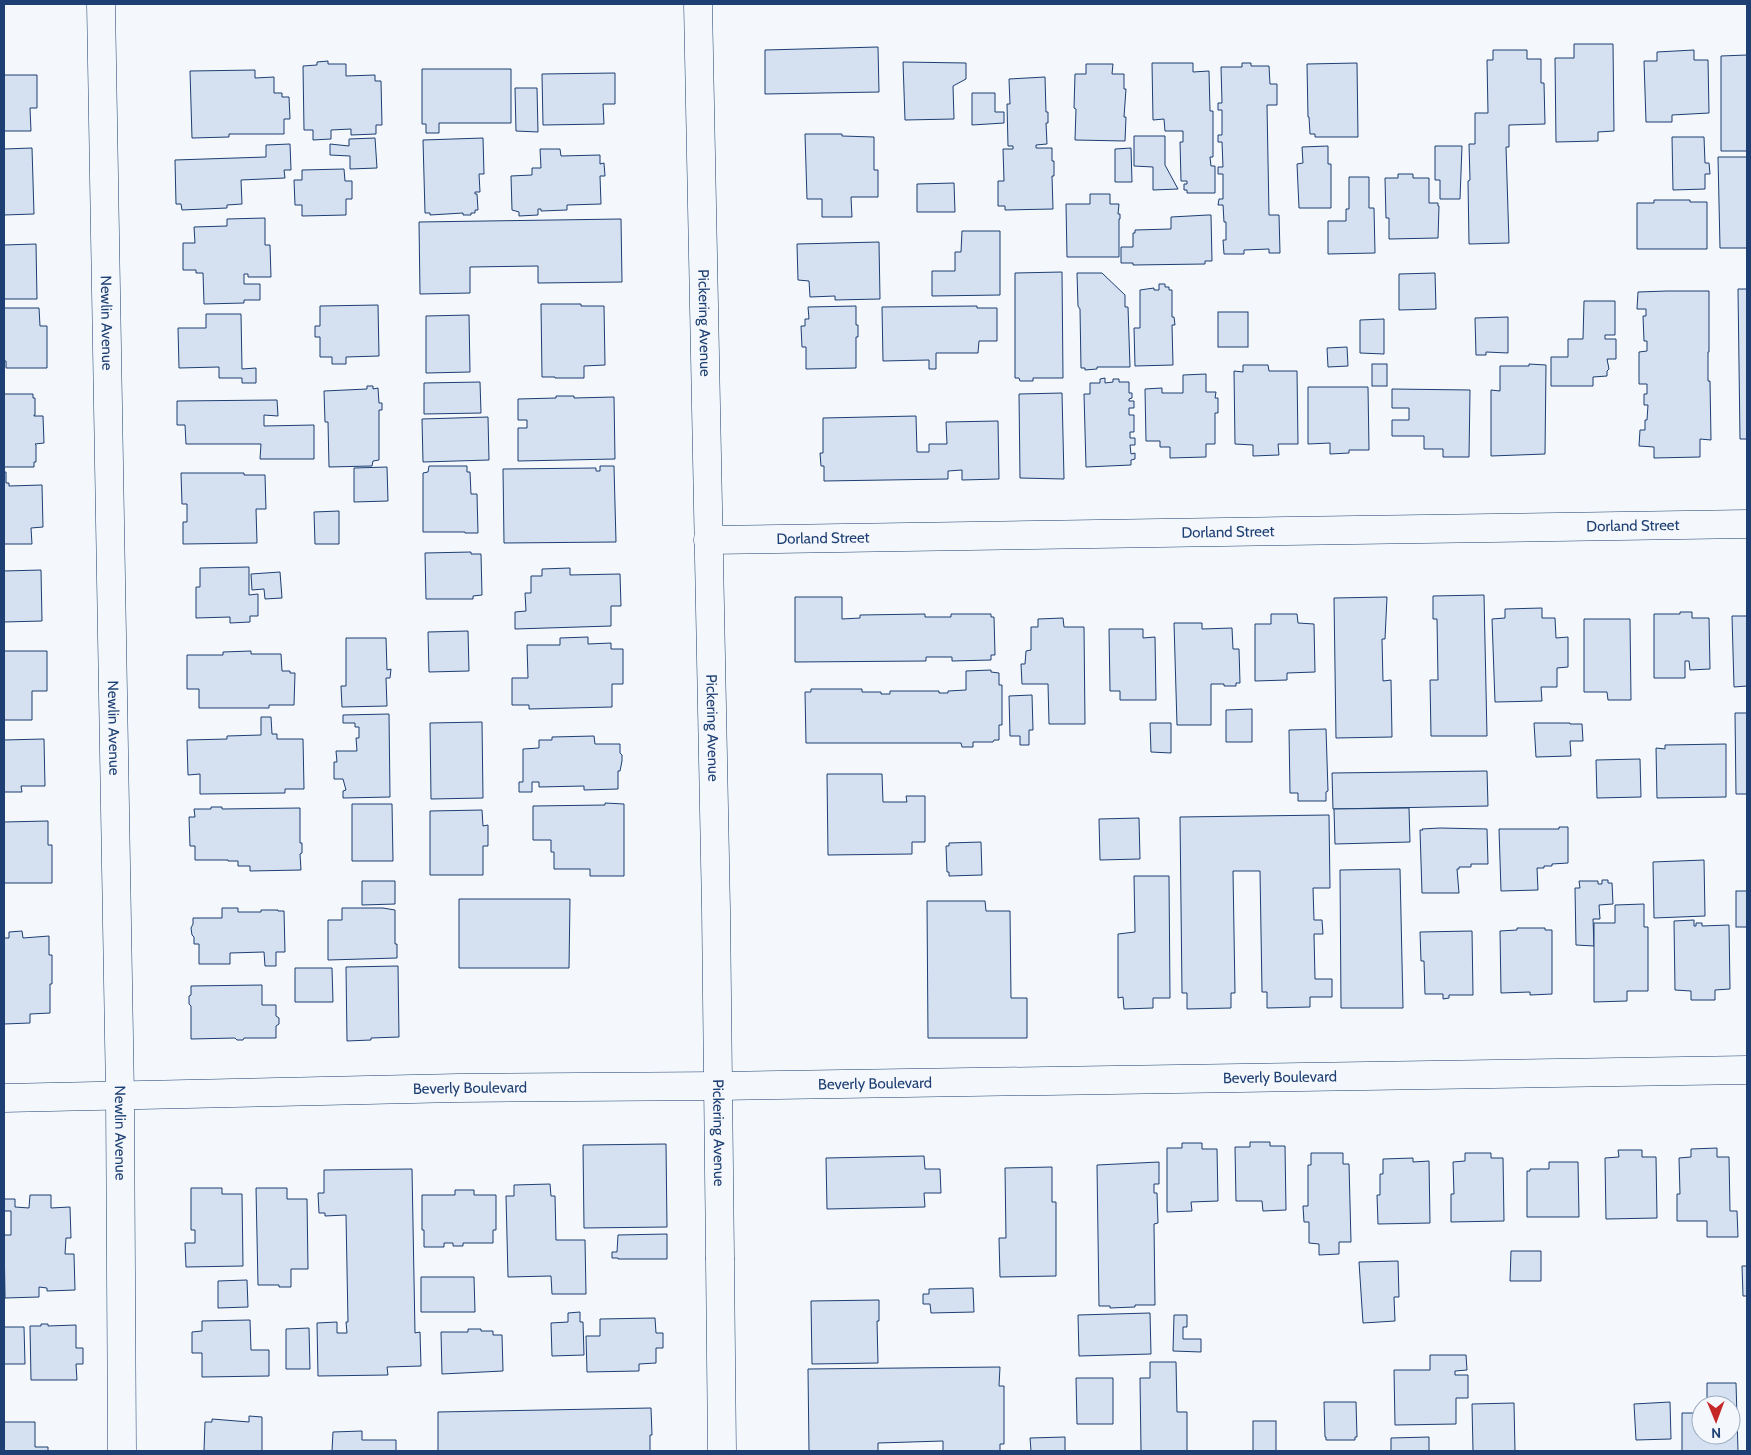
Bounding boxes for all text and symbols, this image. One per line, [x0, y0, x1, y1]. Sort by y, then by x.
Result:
street label: Pickering Avenue [694, 269, 714, 377]
street label: Newlin Avenue [97, 275, 116, 371]
street label: Dorland Street [1586, 516, 1680, 535]
street label: Dorland Street [1181, 522, 1275, 542]
street label: Dorland Street [776, 529, 870, 548]
street label: Pickering Avenue [702, 674, 722, 782]
street label: Newlin Avenue [104, 680, 123, 776]
street label: Beverly Boulevard [1223, 1067, 1337, 1087]
street label: Beverly Boulevard [818, 1074, 932, 1093]
street label: Beverly Boulevard [413, 1078, 527, 1098]
street label: Pickering Avenue [709, 1079, 728, 1187]
street label: Newlin Avenue [111, 1085, 129, 1181]
north arrow [1691, 1395, 1741, 1445]
text: N [1711, 1424, 1721, 1442]

